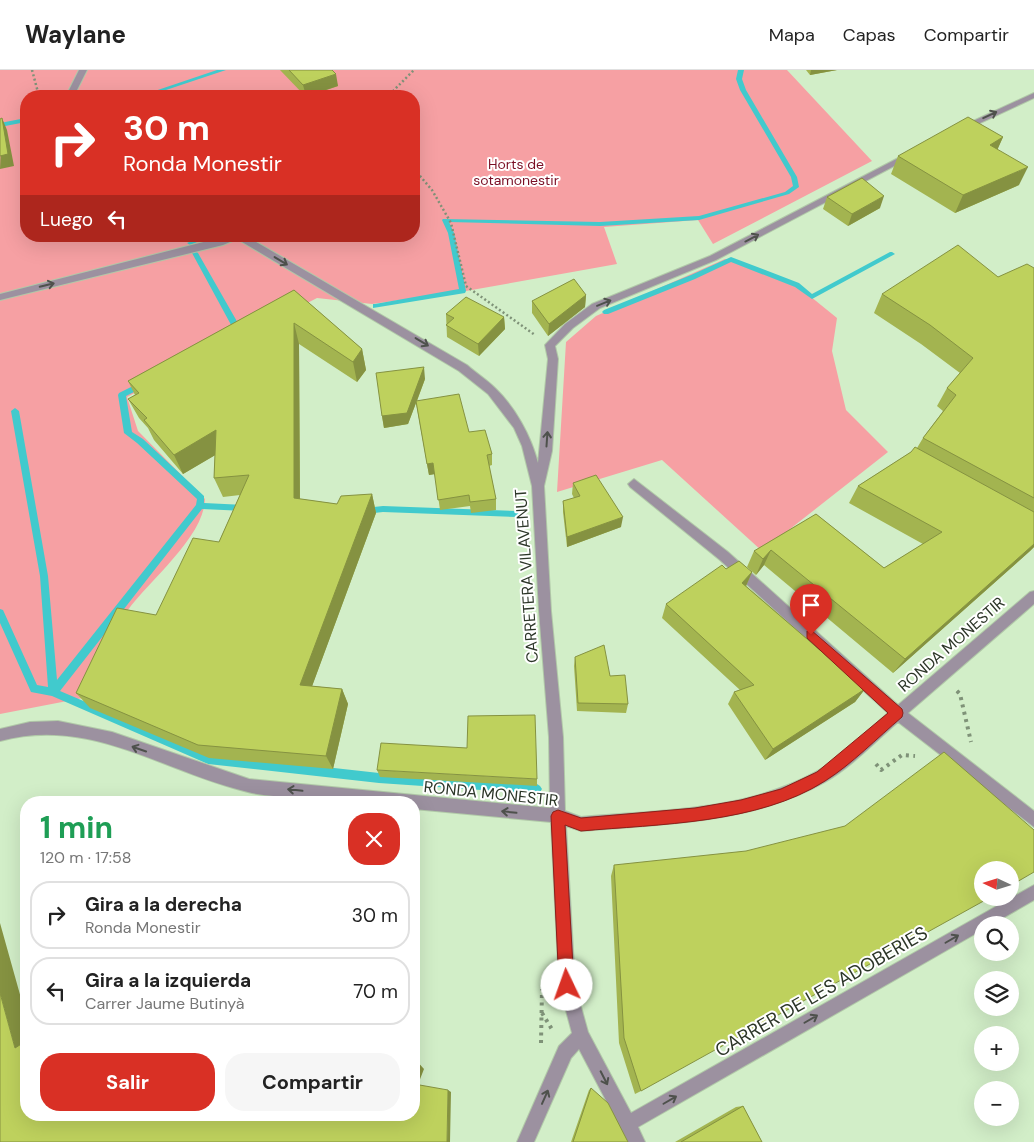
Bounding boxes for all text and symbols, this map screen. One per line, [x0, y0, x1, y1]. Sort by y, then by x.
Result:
text: Waylane [25, 19, 126, 50]
text: Mapa [769, 23, 815, 47]
text: Capas [843, 23, 896, 47]
text: Compartir [924, 23, 1009, 47]
text: 30 m [123, 105, 210, 151]
icon: right [40, 110, 105, 175]
one-way arrow [982, 110, 997, 119]
text: Ronda Monestir [123, 149, 282, 178]
park label: Horts de sotamonestir [473, 155, 559, 189]
icon: left [103, 205, 131, 233]
text: Luego [40, 207, 93, 232]
one-way arrow [744, 232, 759, 242]
one-way arrow [273, 257, 287, 267]
one-way arrow [39, 280, 55, 289]
one-way arrow [596, 298, 611, 307]
one-way arrow [414, 338, 428, 348]
one-way arrow [543, 431, 552, 447]
street label: CARRETERA VILAVENUT [510, 488, 543, 664]
pin [790, 584, 832, 635]
icon: arrive [797, 591, 825, 619]
street label: RONDA MONESTIR [893, 592, 1009, 697]
one-way arrow [132, 744, 147, 753]
street label: RONDA MONESTIR [423, 776, 559, 811]
one-way arrow [288, 785, 304, 795]
one-way arrow [502, 807, 518, 817]
text: 1 min [40, 808, 113, 847]
button: close [348, 813, 400, 865]
text: 120 m · 17:58 [40, 847, 131, 868]
north arrow [974, 861, 1019, 906]
map controls [974, 861, 1019, 1126]
text: Gira a la derecha [85, 892, 242, 917]
icon: right [42, 901, 70, 929]
text: 30 m [352, 903, 398, 928]
button: search [974, 916, 1019, 961]
text: Ronda Monestir [85, 917, 201, 938]
street label: CARRER DE LES ADOBERIES [711, 920, 932, 1063]
one-way arrow [945, 934, 960, 944]
position arrow [540, 958, 592, 1010]
text: Gira a la izquierda [85, 968, 251, 993]
button: layers [974, 971, 1019, 1016]
icon: left [42, 977, 70, 1005]
text: 70 m [353, 979, 398, 1004]
text: Carrer Jaume Butinyà [85, 993, 244, 1014]
one-way arrow [803, 1014, 818, 1024]
button: + [974, 1026, 1019, 1071]
button: Salir [40, 1053, 215, 1111]
button: Compartir [225, 1053, 400, 1111]
one-way arrow [600, 1070, 609, 1085]
button: − [974, 1081, 1019, 1126]
one-way arrow [540, 1090, 550, 1105]
one-way arrow [662, 1095, 677, 1104]

